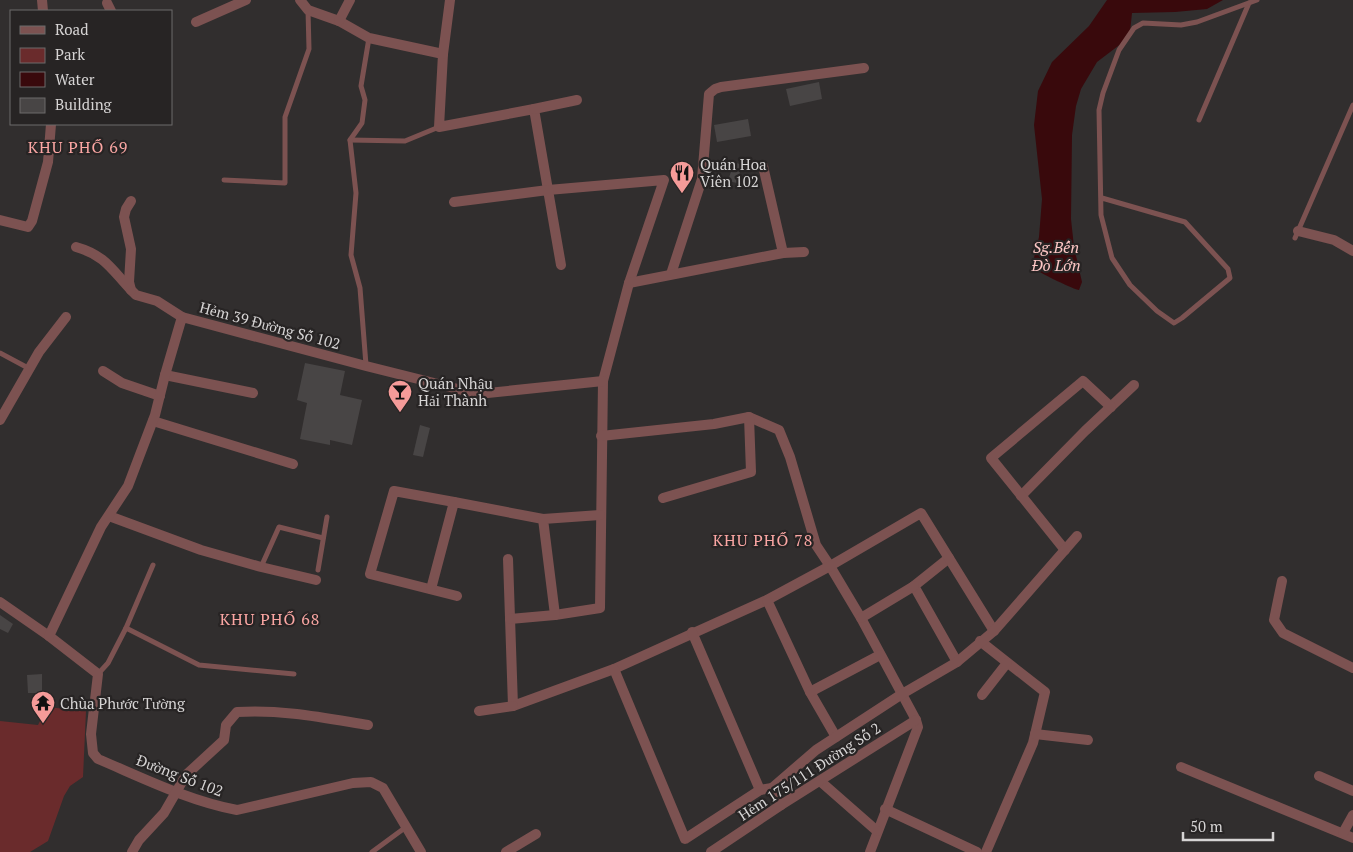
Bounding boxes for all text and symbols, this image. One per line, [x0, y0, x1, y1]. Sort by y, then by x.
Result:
legend [10, 10, 172, 125]
text: Road [55, 19, 88, 39]
text: Park [55, 44, 85, 64]
text: Water [55, 69, 95, 89]
text: Building [55, 94, 113, 114]
district label: KHU PHỐ 69 [28, 136, 128, 158]
place label: Quán Hoa Viên 102 [700, 154, 767, 191]
restaurant icon: Quán Hoa Viên 102 [669, 160, 695, 194]
water label: Sg.Bến Đò Lớn [1030, 236, 1081, 276]
street label: Hẻm 39 Đường Số 102 [197, 297, 343, 353]
place label: Quán Nhậu Hải Thành [418, 373, 493, 410]
bar icon: Quán Nhậu Hải Thành [387, 379, 413, 413]
district label: KHU PHỐ 78 [713, 529, 813, 551]
district label: KHU PHỐ 68 [220, 608, 320, 630]
temple icon: Chùa Phước Tường [30, 690, 56, 724]
place label: Chùa Phước Tường [60, 693, 186, 713]
street label: Hẻm 175/111 Đường Số 2 [734, 717, 884, 825]
street label: Đường Số 102 [134, 749, 226, 801]
scale bar [1183, 810, 1273, 842]
text: 50 m [1190, 816, 1223, 836]

